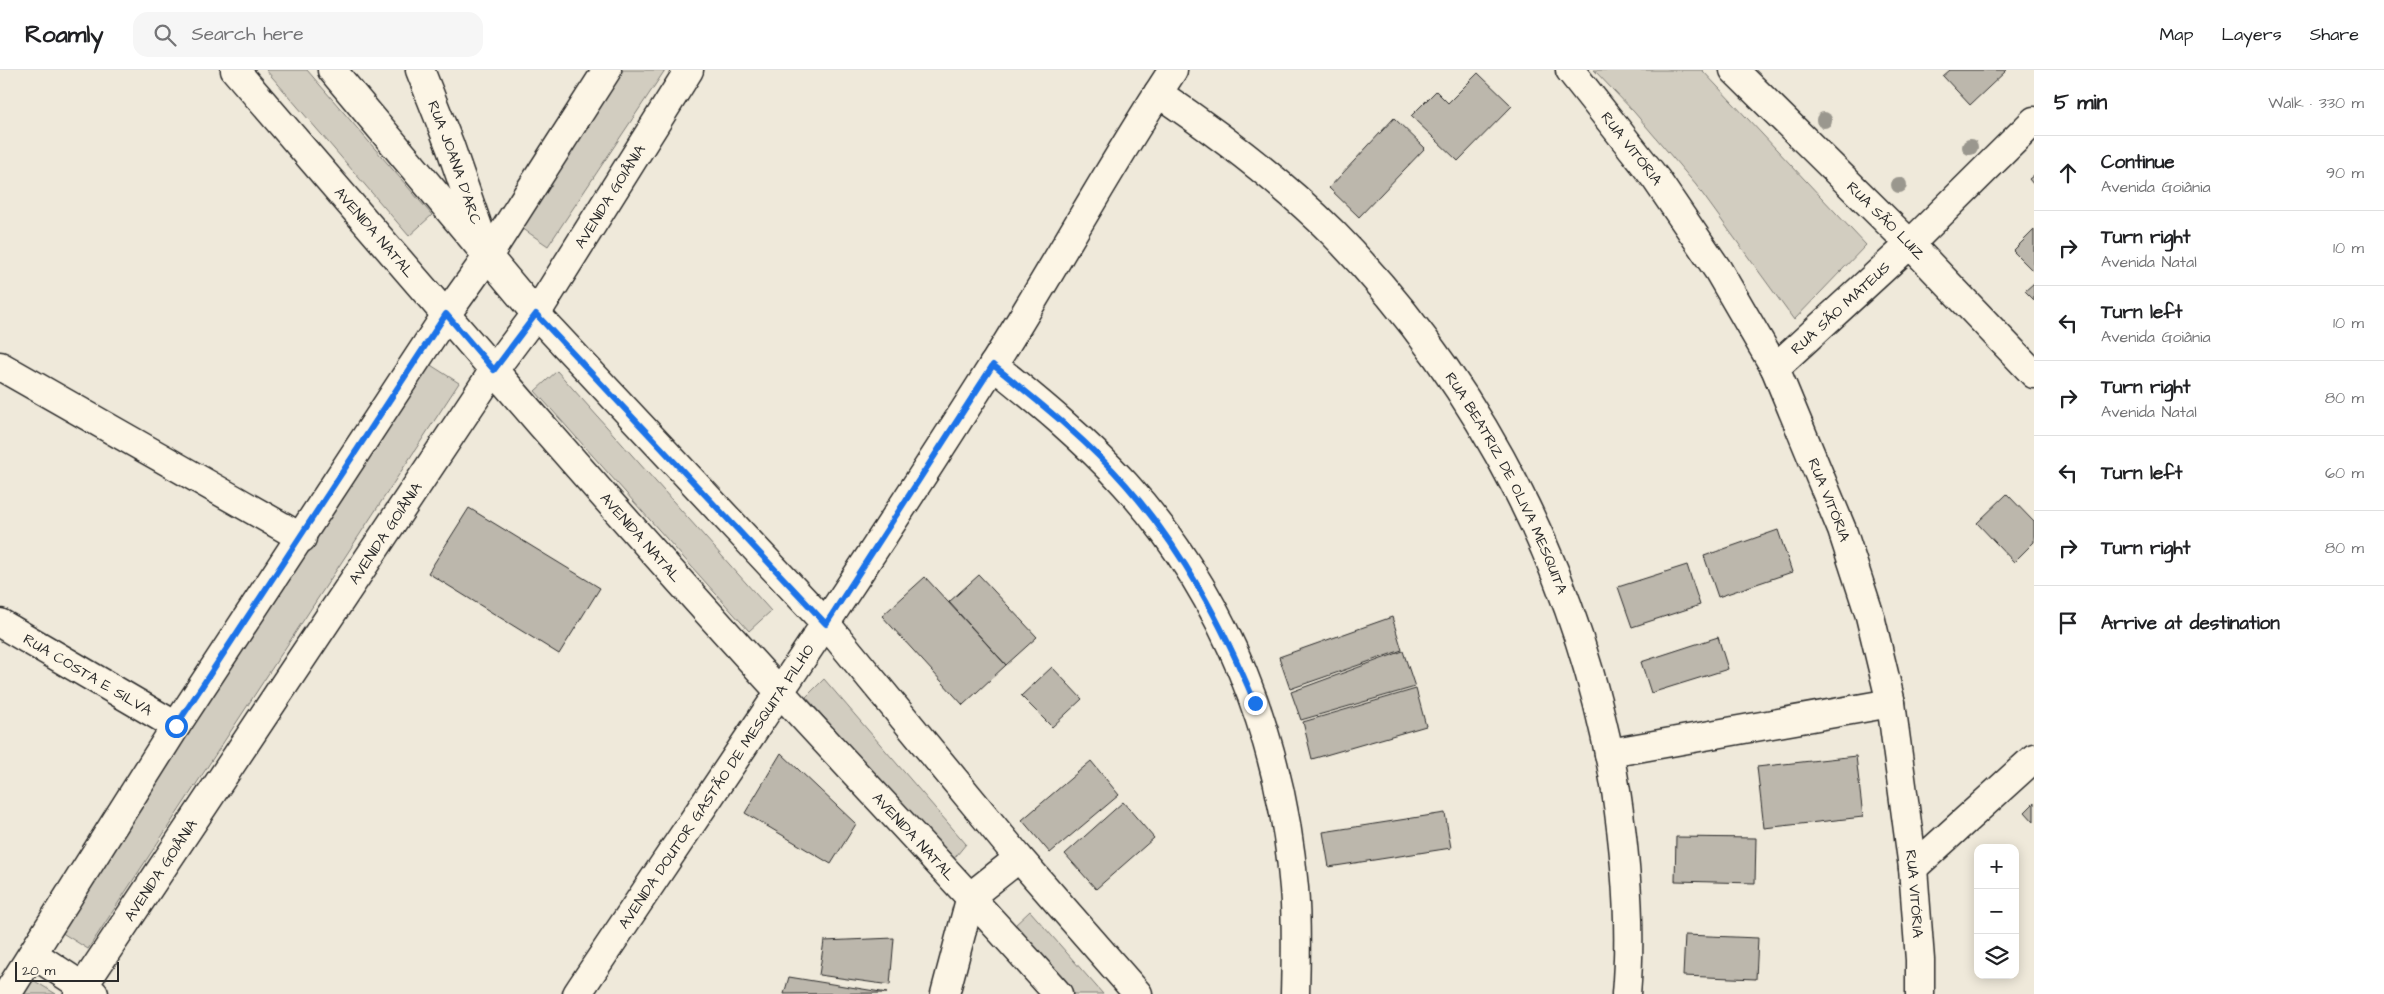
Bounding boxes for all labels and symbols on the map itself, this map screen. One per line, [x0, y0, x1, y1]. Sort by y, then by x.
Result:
street label: RUA JOANA D'ARC [422, 98, 487, 228]
street label: RUA VITÓRIA [1596, 108, 1668, 190]
street label: AVENIDA GOIÂNIA [570, 140, 651, 252]
street label: RUA SÃO LUIZ [1842, 177, 1930, 265]
street label: AVENIDA NATAL [329, 183, 420, 283]
street label: RUA SÃO MATEUS [1786, 257, 1896, 359]
street label: RUA BEATRIZ DE OLIVA MESQUITA [1440, 368, 1572, 598]
street label: RUA VITÓRIA [1802, 455, 1855, 545]
street label: AVENIDA GOIÂNIA [344, 478, 428, 588]
street label: AVENIDA NATAL [595, 488, 686, 588]
street label: RUA COSTA E SILVA [19, 629, 157, 721]
street label: AVENIDA DOUTOR GASTÃO DE MESQUITA FILHO [614, 640, 820, 933]
route end [1244, 692, 1267, 715]
route start [165, 715, 188, 738]
street label: AVENIDA NATAL [867, 788, 960, 886]
street label: AVENIDA GOIÂNIA [119, 815, 203, 925]
street label: RUA VITÓRIA [1900, 849, 1928, 939]
scale bar [15, 959, 119, 982]

